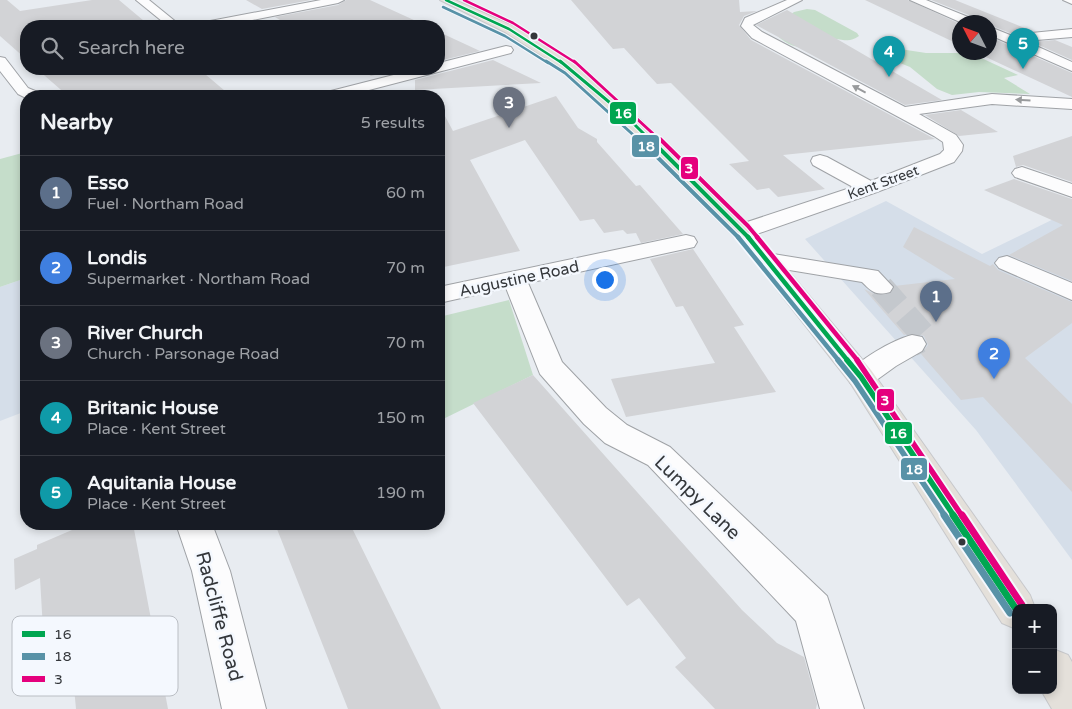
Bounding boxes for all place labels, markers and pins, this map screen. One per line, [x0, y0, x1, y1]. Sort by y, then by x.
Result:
pin: 5 [1007, 28, 1039, 69]
unlabelled marker [529, 31, 539, 41]
pin: 4 [873, 36, 905, 77]
pin: 3 [493, 87, 525, 128]
pin: 1 [920, 281, 952, 322]
pin: 2 [978, 338, 1010, 379]
unlabelled marker [957, 537, 967, 547]

